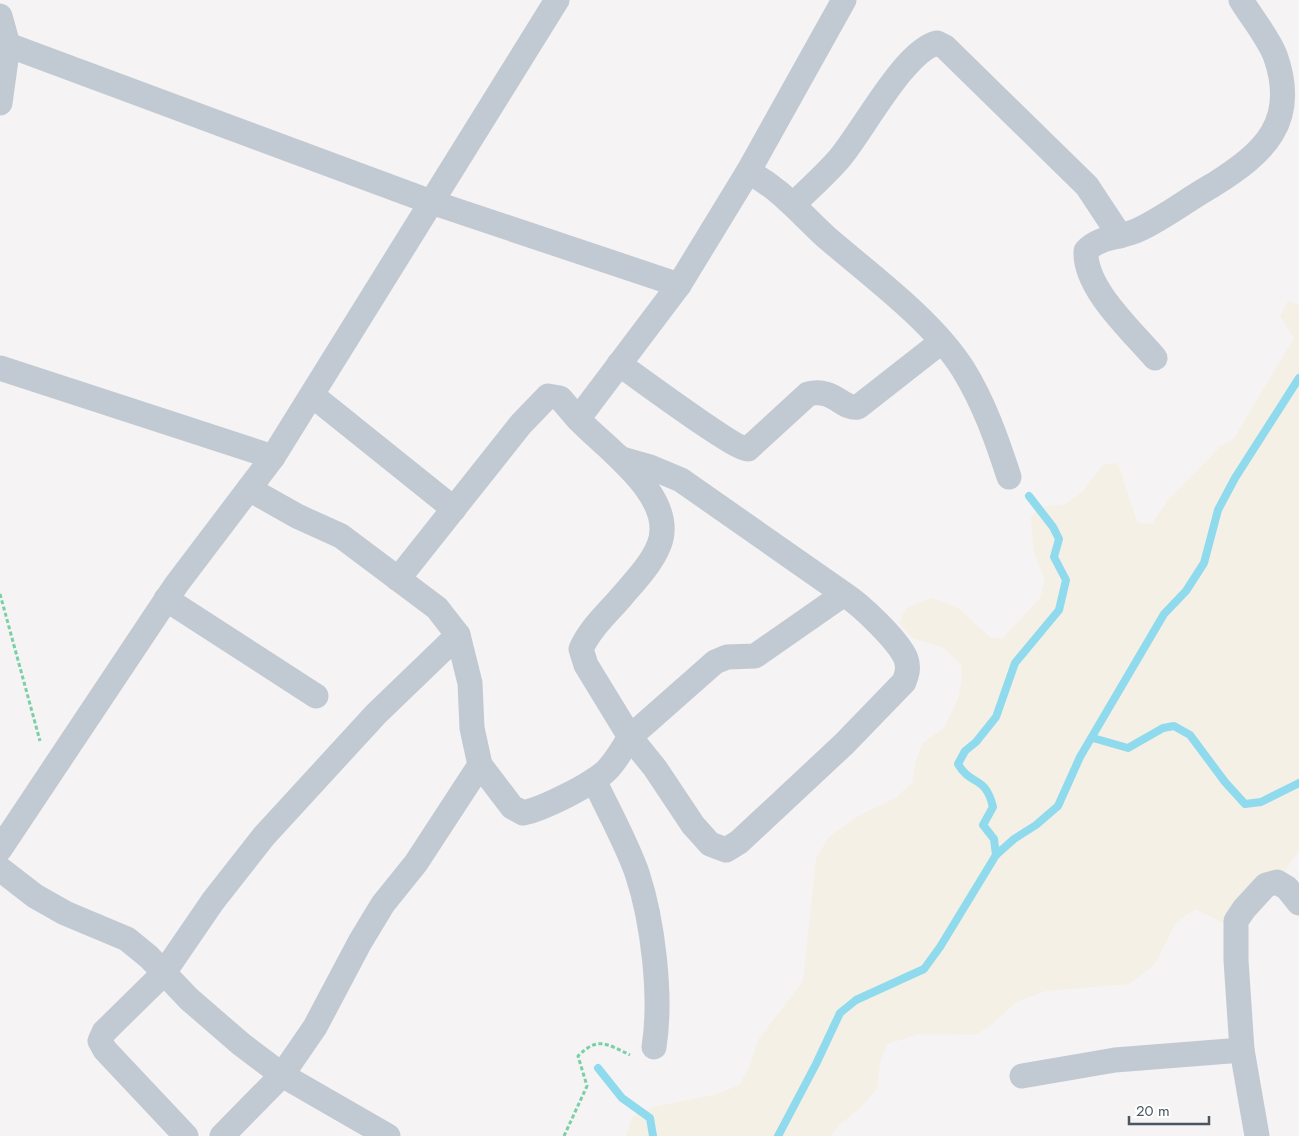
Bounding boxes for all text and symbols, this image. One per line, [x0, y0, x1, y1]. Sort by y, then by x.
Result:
scale bar [1129, 1094, 1209, 1126]
text: 20 m [1136, 1100, 1170, 1122]

